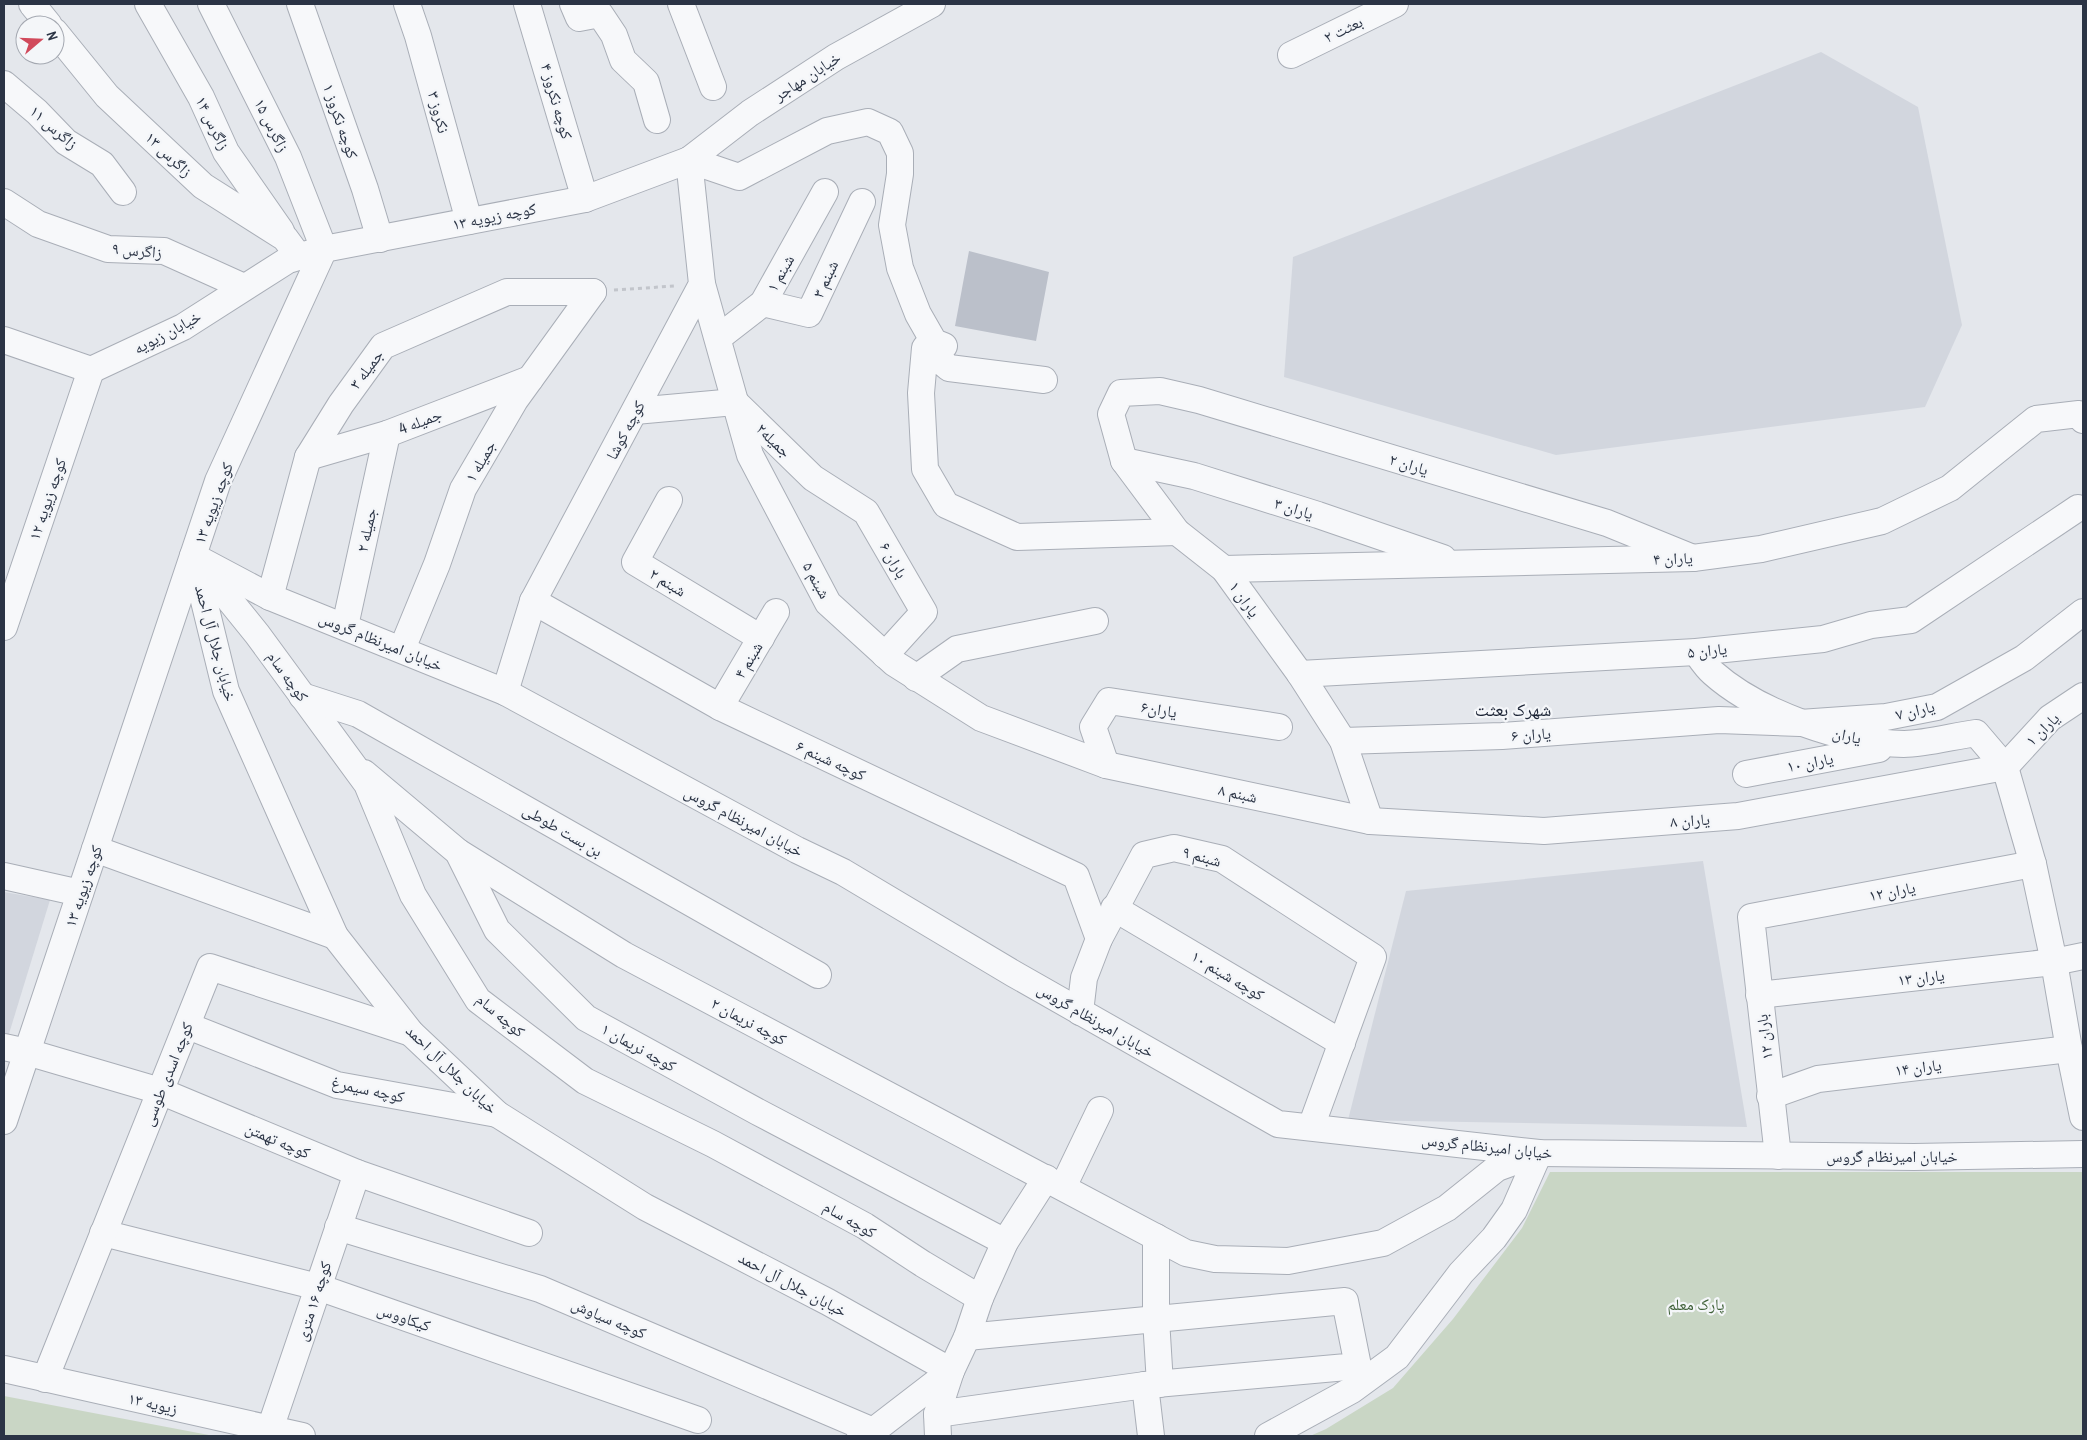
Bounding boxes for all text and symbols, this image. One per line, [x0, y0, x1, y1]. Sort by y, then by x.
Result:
street label: بعثت ۲ [1320, 10, 1366, 48]
north arrow [15, 15, 65, 65]
text: N [42, 29, 62, 43]
street label: خیابان مهاجر [768, 46, 845, 106]
street label: کوچه نکروز ۴ [536, 61, 578, 142]
street label: کوچه نکروز ۱ [318, 81, 364, 162]
street label: نکروز ۳ [423, 89, 455, 135]
street label: زاگرس ۱۴ [191, 92, 235, 154]
street label: زاگرس ۱۵ [249, 94, 295, 156]
street label: زاگرس ۱۱ [25, 100, 83, 154]
street label: زاگرس ۱۳ [141, 126, 197, 182]
street label: کوچه زیویه ۱۳ [450, 197, 538, 235]
street label: زاگرس ۹ [111, 237, 163, 263]
street label: شبنم ۱ [761, 251, 799, 295]
street label: شبنم ۳ [807, 257, 843, 301]
street label: خیابان زیویه [129, 305, 205, 359]
street label: جمیله ۳ [344, 345, 388, 393]
street label: کوچه کوشا [600, 396, 650, 463]
street label: جمیله 4 [395, 403, 445, 439]
street label: جمیله۲ [752, 418, 796, 462]
street label: جمیله ۱ [459, 436, 501, 486]
street label: یاران ۲ [1387, 448, 1431, 480]
street label: کوچه زیویه ۱۲ [23, 455, 71, 543]
street label: کوچه زیویه ۱۳ [188, 459, 238, 547]
street label: یاران ۳ [1272, 492, 1316, 524]
street label: جمیله ۲ [351, 506, 381, 554]
street label: باران ۶ [875, 538, 913, 582]
street label: یاران ۴ [1653, 546, 1693, 570]
street label: شبنم ۵ [798, 558, 836, 602]
street label: شبنم ۲ [646, 562, 690, 602]
street label: یاران ۱ [1224, 576, 1266, 622]
street label: خیابان جلال آل احمد [190, 582, 242, 704]
street label: خیابان امیرنظام گروس [316, 606, 446, 676]
street label: یاران ۵ [1686, 637, 1728, 663]
street label: شبنم ۴ [728, 638, 768, 682]
street label: کوچه سام [262, 646, 314, 706]
street label: یاران۶ [1139, 695, 1179, 723]
street label: یاران ۷ [1893, 695, 1937, 725]
district label: شهرک بعثت [1475, 697, 1551, 722]
street label: یاران ۱ [2020, 707, 2064, 751]
street label: یاران [1831, 721, 1863, 749]
street label: یاران ۶ [1510, 722, 1552, 746]
street label: کوچه شبنم ۶ [793, 734, 870, 786]
street label: یاران ۱۰ [1785, 747, 1835, 777]
street label: شبنم ۸ [1217, 778, 1259, 808]
street label: خیابان امیرنظام گروس [681, 780, 807, 862]
street label: بن بست طوطی [519, 798, 607, 862]
street label: یاران ۸ [1669, 808, 1711, 832]
street label: شبنم ۹ [1180, 840, 1224, 872]
street label: کوچه زیویه ۱۳ [59, 842, 107, 930]
street label: یاران ۱۲ [1867, 876, 1917, 906]
street label: کوچه شبنم ۱۰ [1187, 945, 1269, 1006]
street label: یاران ۱۳ [1897, 964, 1945, 990]
street label: خیابان امیرنظام گروس [1034, 978, 1158, 1062]
street label: کوچه سام [472, 988, 530, 1042]
street label: کوچه نریمان ۲ [707, 992, 791, 1050]
street label: باران ۱۲ [1750, 1013, 1778, 1061]
street label: کوچه نریمان ۱ [598, 1017, 681, 1077]
street label: کوچه اسدی طوسی [136, 1018, 198, 1129]
street label: خیابان جلال آل احمد [401, 1020, 503, 1118]
street label: یاران ۱۴ [1893, 1053, 1943, 1081]
street label: کوچه سیمرغ [329, 1071, 407, 1108]
street label: کوچه تهمتن [242, 1116, 314, 1164]
street label: خیابان امیرنظام گروس [1420, 1128, 1554, 1164]
street label: خیابان امیرنظام گروس [1826, 1145, 1958, 1167]
street label: کوچه سام [820, 1195, 881, 1243]
street label: خیابان جلال آل احمد [735, 1246, 851, 1322]
street label: کوچه ۱۶ متری [290, 1258, 336, 1344]
street label: کوچه سیاوش [568, 1292, 650, 1344]
park label: پارک معلم [1667, 1293, 1725, 1315]
street label: کیکاووس [374, 1298, 434, 1336]
street label: زیویه ۱۳ [126, 1387, 180, 1419]

